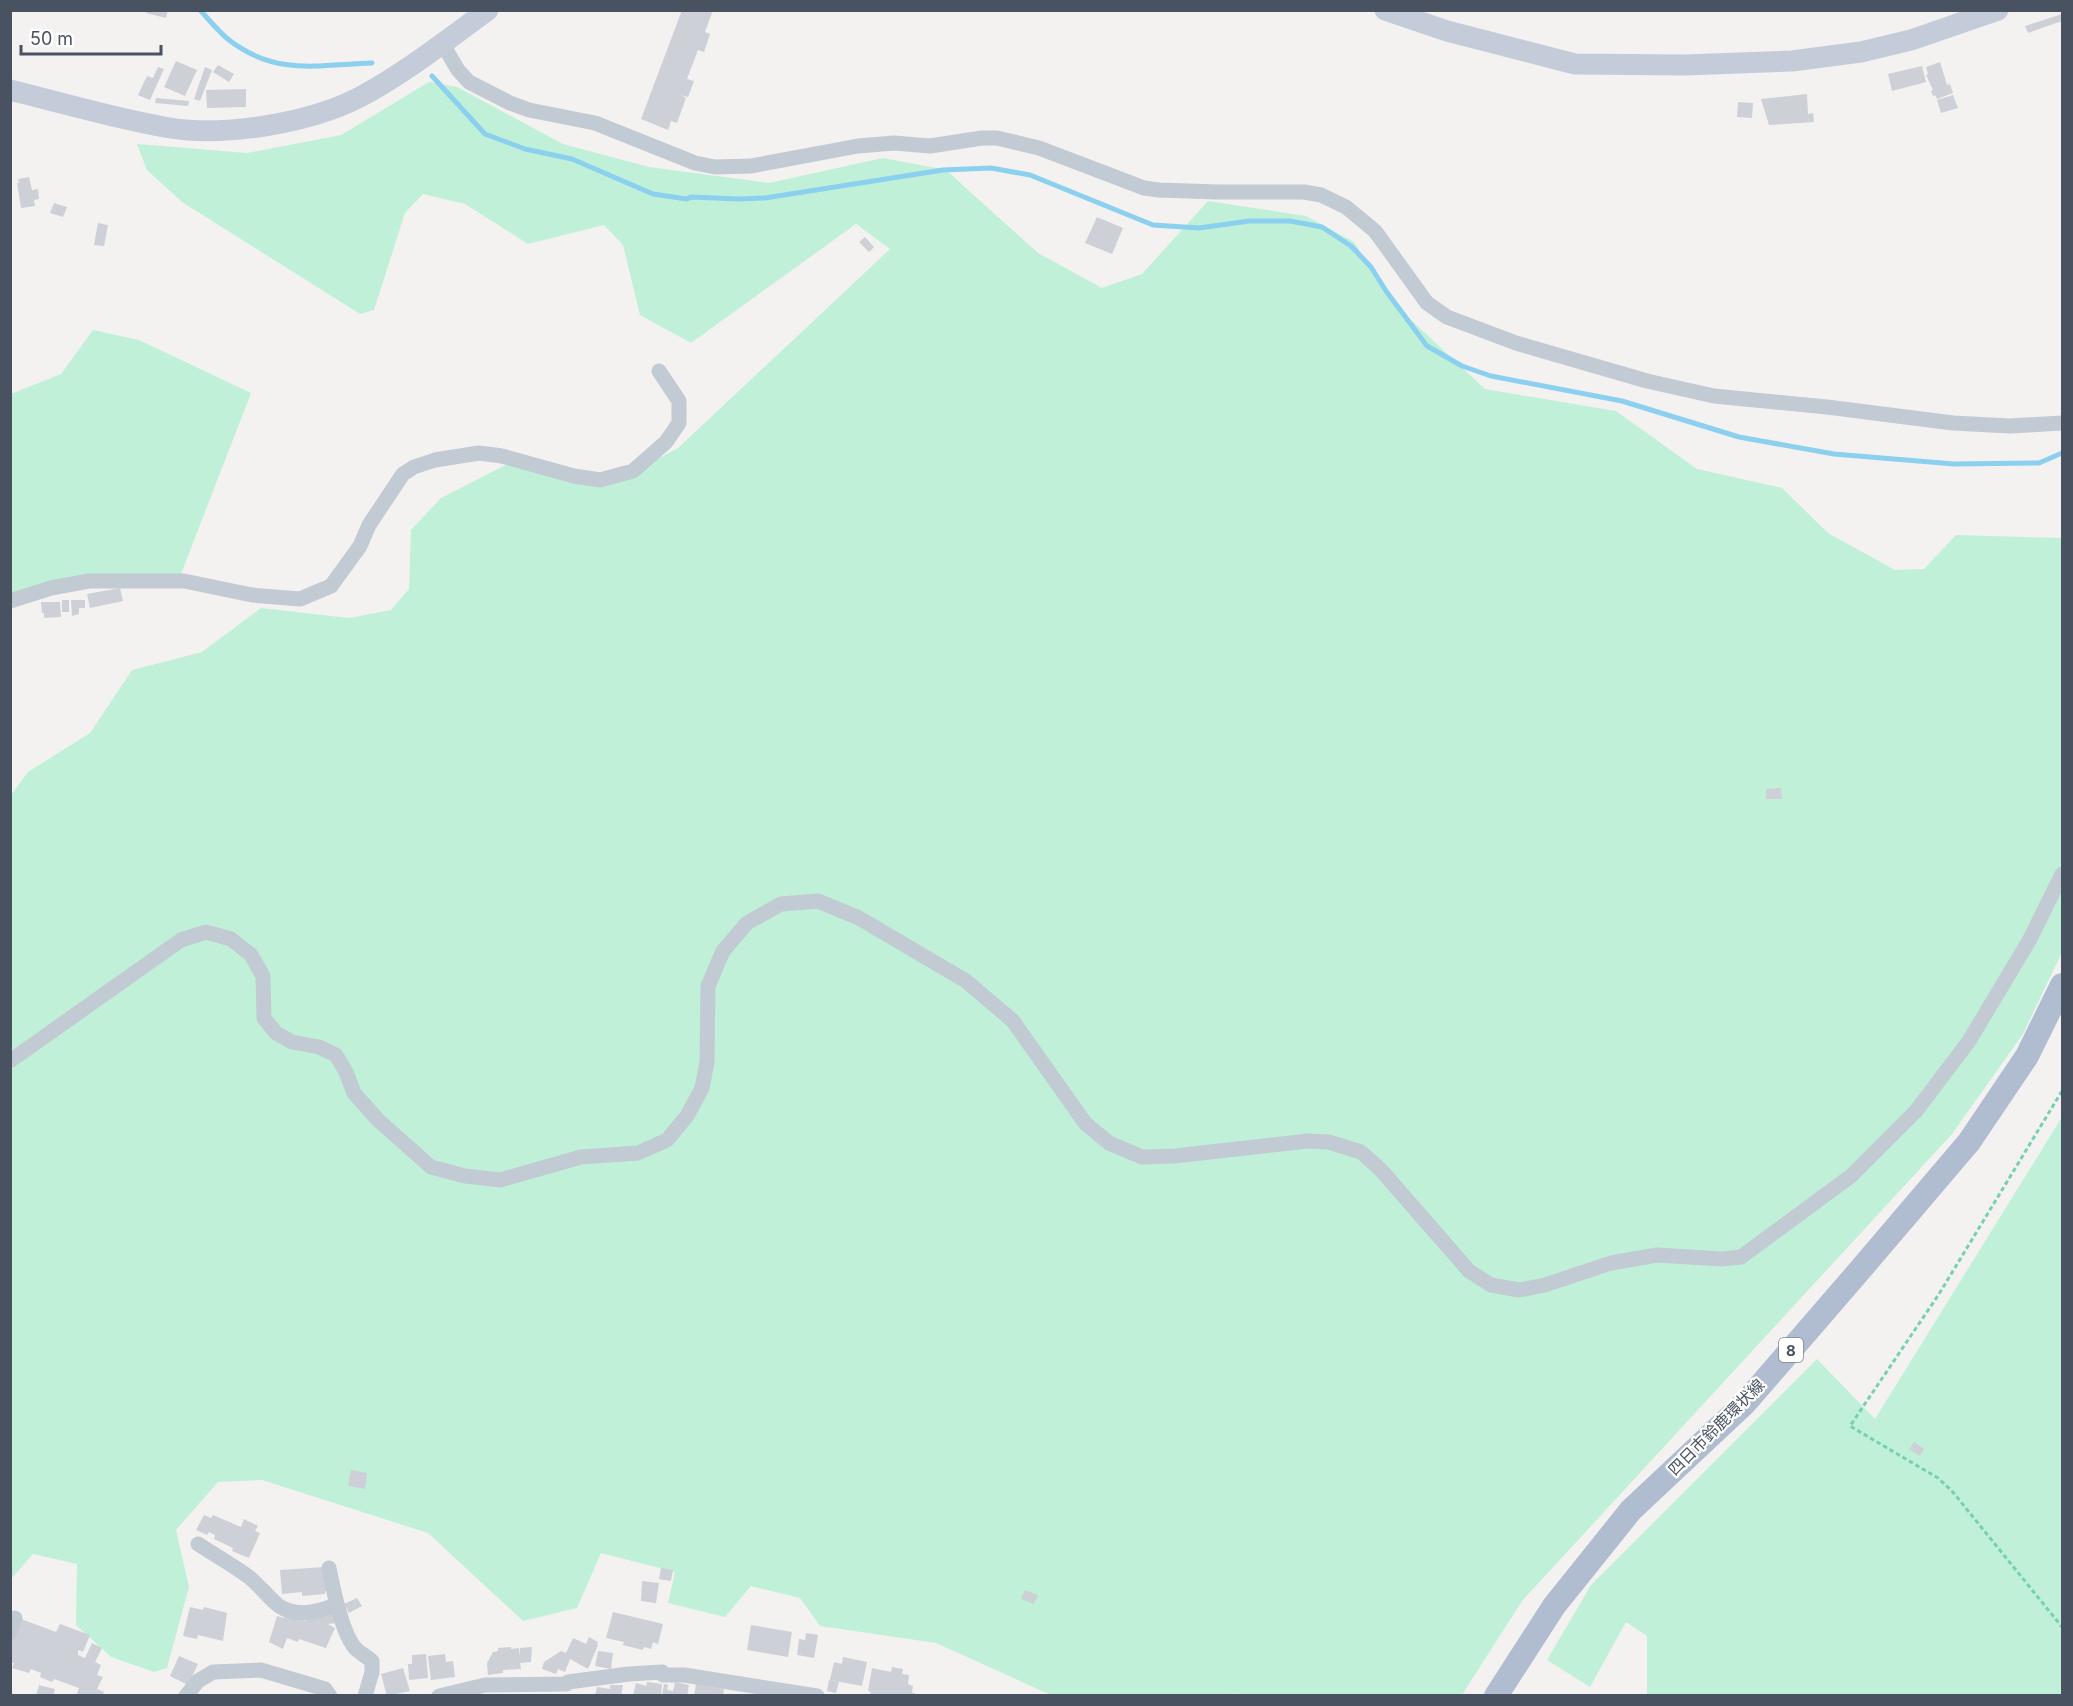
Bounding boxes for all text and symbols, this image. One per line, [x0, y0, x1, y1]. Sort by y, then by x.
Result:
scale bar [21, 18, 160, 56]
text: 50 m [30, 28, 73, 49]
road number: 8 [1779, 1338, 1803, 1362]
street label: 四日市鈴鹿環状線 [1664, 1375, 1768, 1479]

